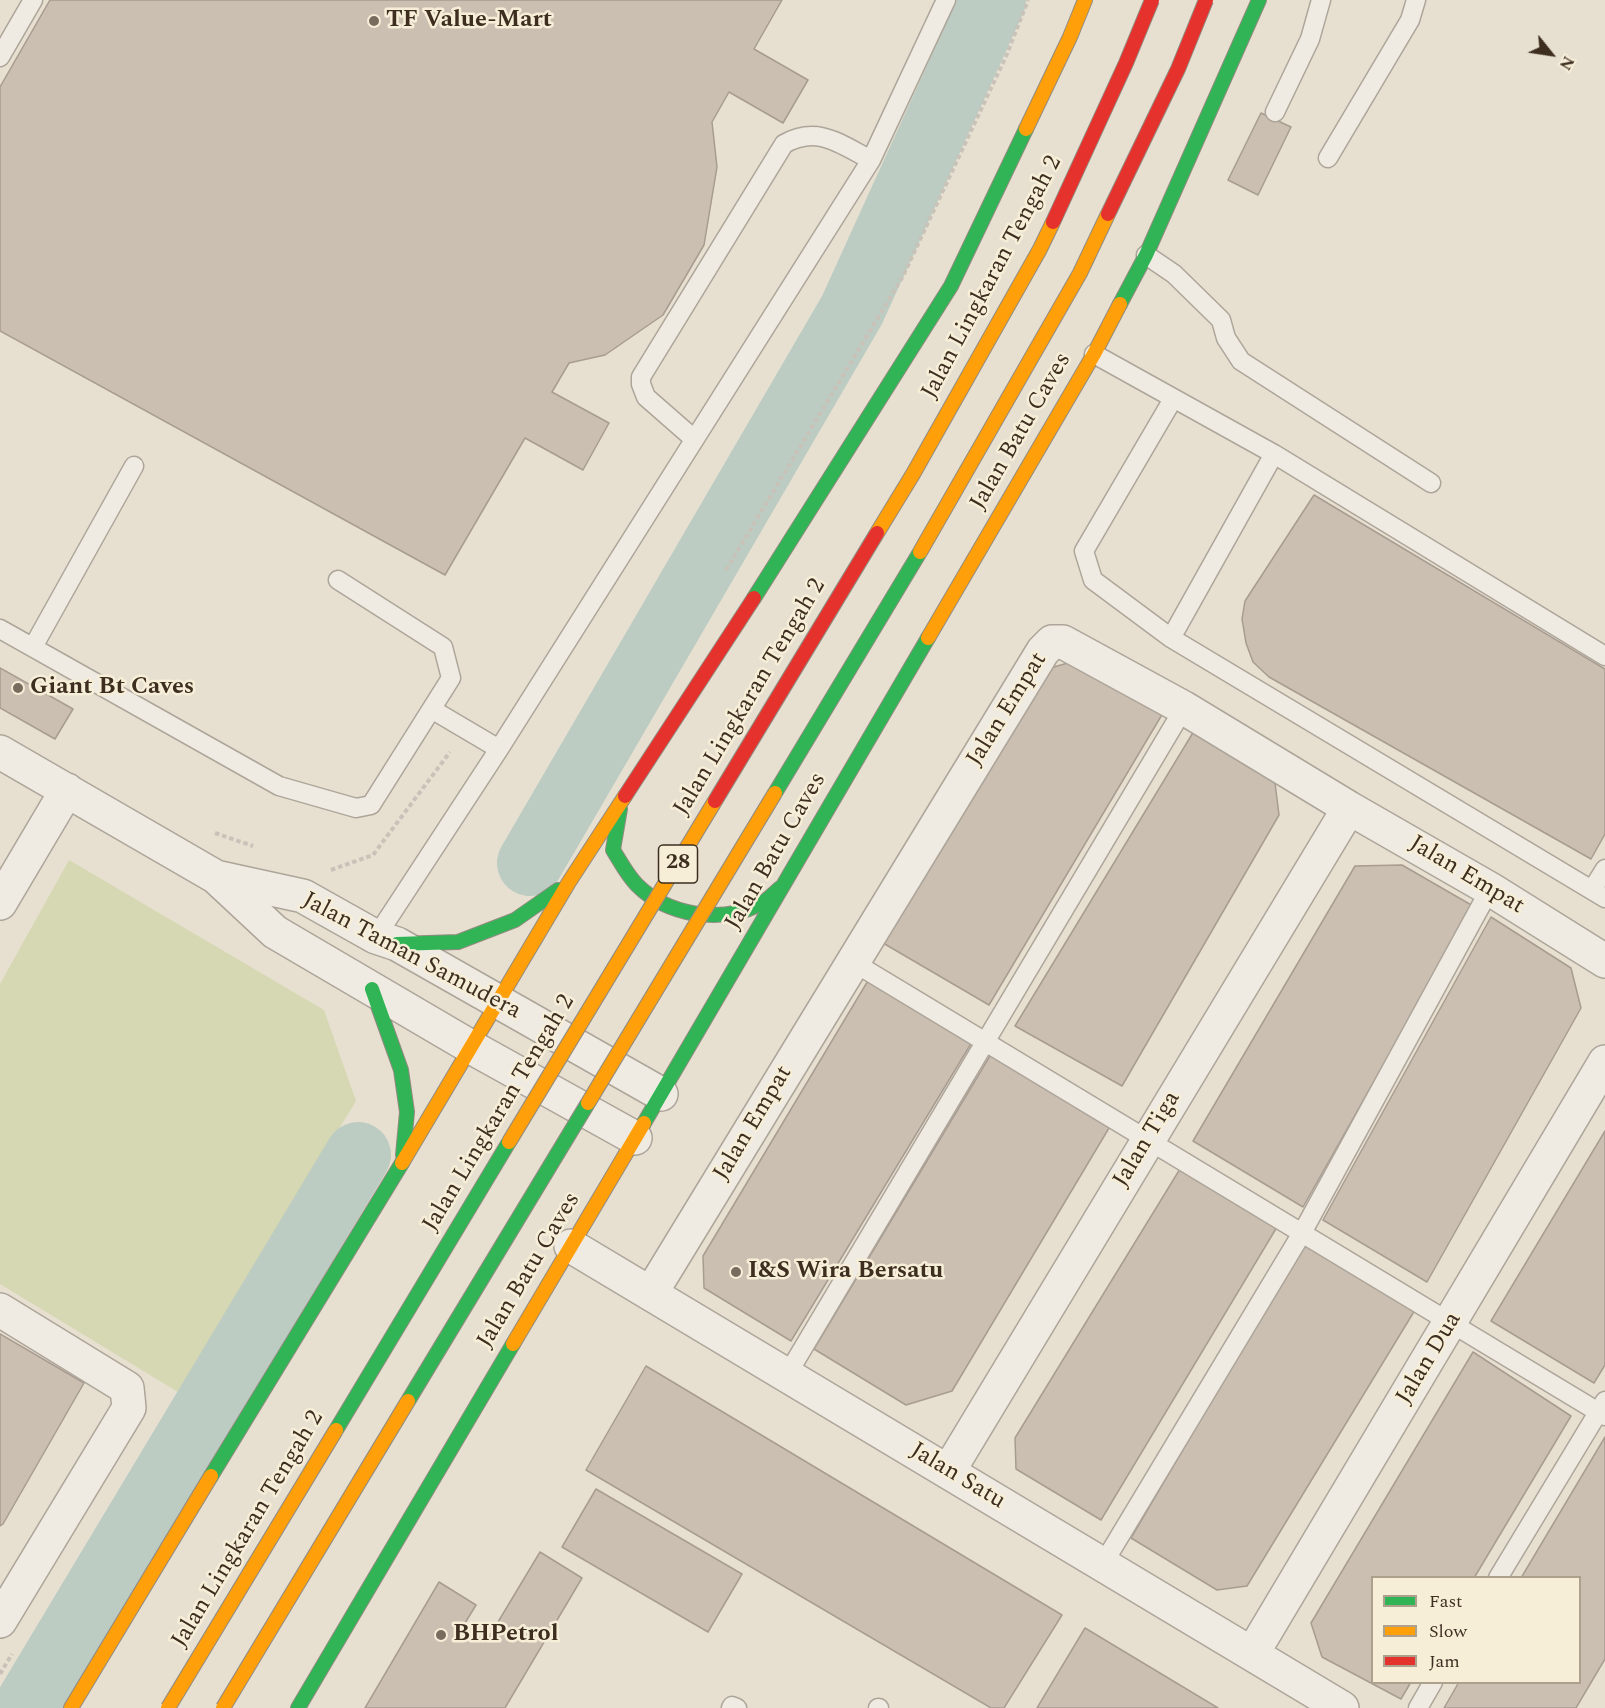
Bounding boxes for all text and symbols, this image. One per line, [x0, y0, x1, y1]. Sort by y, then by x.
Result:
place label: TF Value-Mart [386, 7, 552, 35]
marker: TF Value-Mart [367, 14, 381, 28]
north arrow [1521, 24, 1581, 84]
text: N [1553, 51, 1580, 75]
street label: Jalan Lingkaran Tengah 2 [917, 151, 1069, 405]
street label: Jalan Batu Caves [965, 348, 1079, 516]
street label: Jalan Lingkaran Tengah 2 [669, 574, 833, 822]
street label: Jalan Empat [962, 648, 1054, 772]
place label: Giant Bt Caves [30, 674, 194, 702]
marker: Giant Bt Caves [11, 681, 25, 695]
street label: Jalan Batu Caves [720, 768, 834, 936]
street label: Jalan Empat [1403, 830, 1529, 922]
road number: 28 [658, 845, 698, 883]
street label: Jalan Taman Samudera [297, 887, 525, 1027]
street label: Jalan Lingkaran Tengah 2 [418, 990, 582, 1238]
street label: Jalan Empat [708, 1061, 800, 1187]
street label: Jalan Tiga [1108, 1087, 1188, 1193]
street label: Jalan Batu Caves [472, 1188, 588, 1354]
place label: I&S Wira Bersatu [748, 1258, 943, 1286]
marker: I&S Wira Bersatu [729, 1265, 743, 1279]
street label: Jalan Dua [1391, 1308, 1469, 1410]
street label: Jalan Lingkaran Tengah 2 [167, 1406, 331, 1654]
street label: Jalan Satu [904, 1437, 1010, 1517]
legend [1371, 1576, 1581, 1684]
text: Fast [1429, 1588, 1462, 1615]
text: Slow [1429, 1618, 1467, 1645]
place label: BHPetrol [453, 1621, 559, 1649]
marker: BHPetrol [434, 1628, 448, 1642]
text: Jam [1429, 1648, 1460, 1675]

